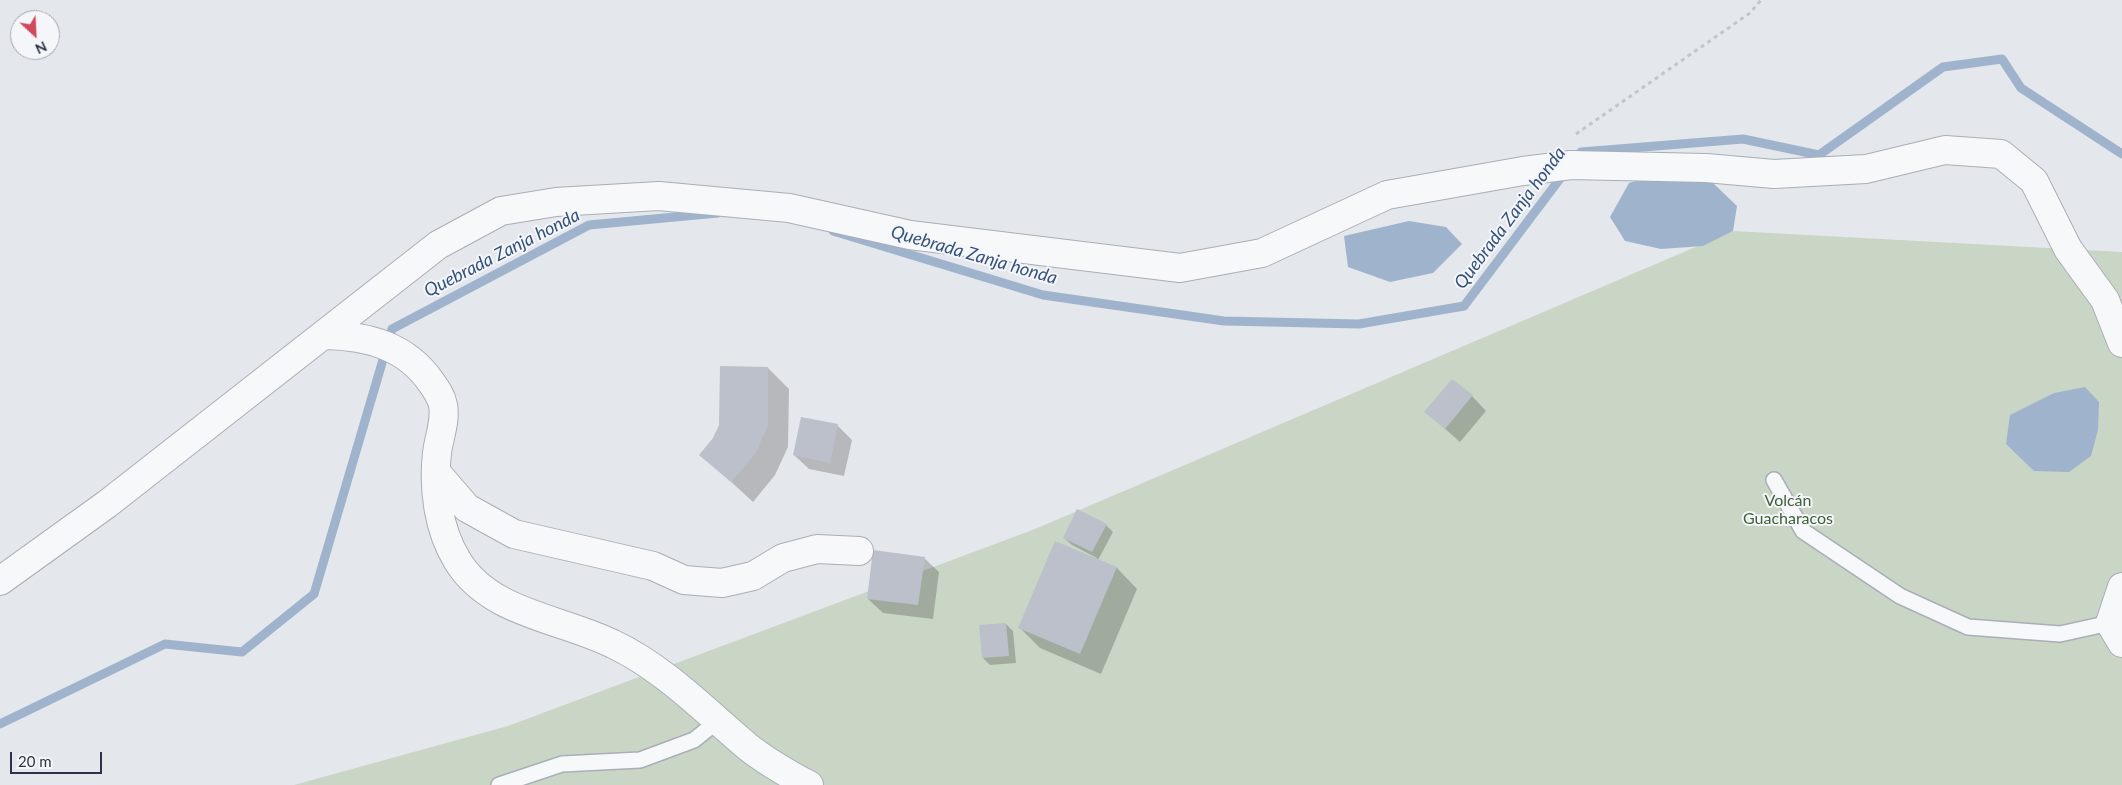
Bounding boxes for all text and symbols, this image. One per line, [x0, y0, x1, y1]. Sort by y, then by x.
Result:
north arrow [10, 10, 60, 60]
text: N [33, 38, 50, 58]
water label: Quebrada Zanja honda [1450, 143, 1570, 293]
water label: Quebrada Zanja honda [421, 204, 583, 302]
water label: Quebrada Zanja honda [888, 221, 1060, 289]
park label: Volcán Guacharacos [1743, 491, 1833, 529]
scale bar [12, 742, 105, 774]
text: 20 m [18, 752, 52, 770]

